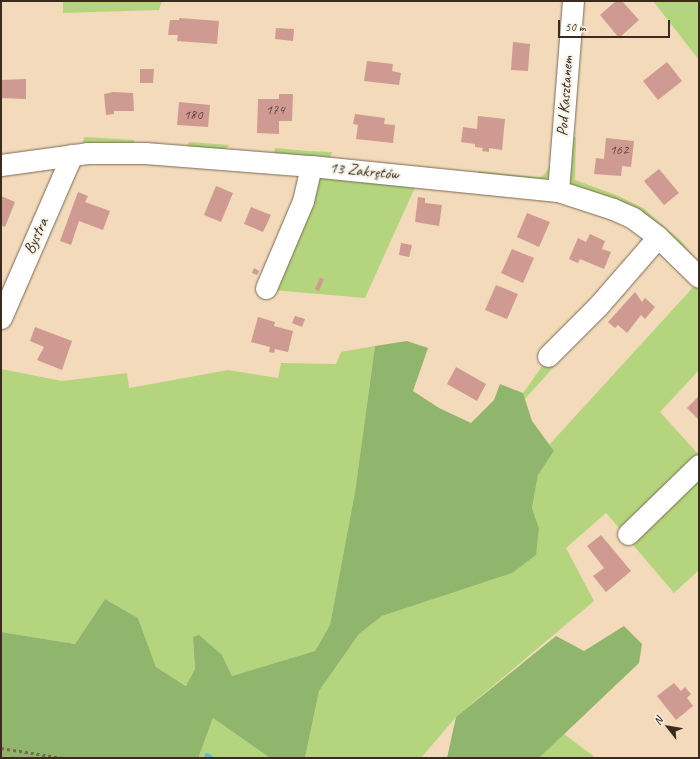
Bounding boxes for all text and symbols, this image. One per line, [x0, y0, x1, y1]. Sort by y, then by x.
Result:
scale bar [560, 12, 672, 38]
text: 50 m [565, 19, 585, 35]
street label: Pod Kasztanem [553, 55, 577, 137]
house number: 174 [266, 102, 284, 118]
house number: 180 [184, 107, 202, 123]
house number: 162 [610, 142, 628, 158]
street label: 13 Zakrętów [329, 158, 399, 184]
street label: Bystra [19, 215, 53, 257]
north arrow [648, 707, 688, 747]
text: N [650, 714, 665, 727]

